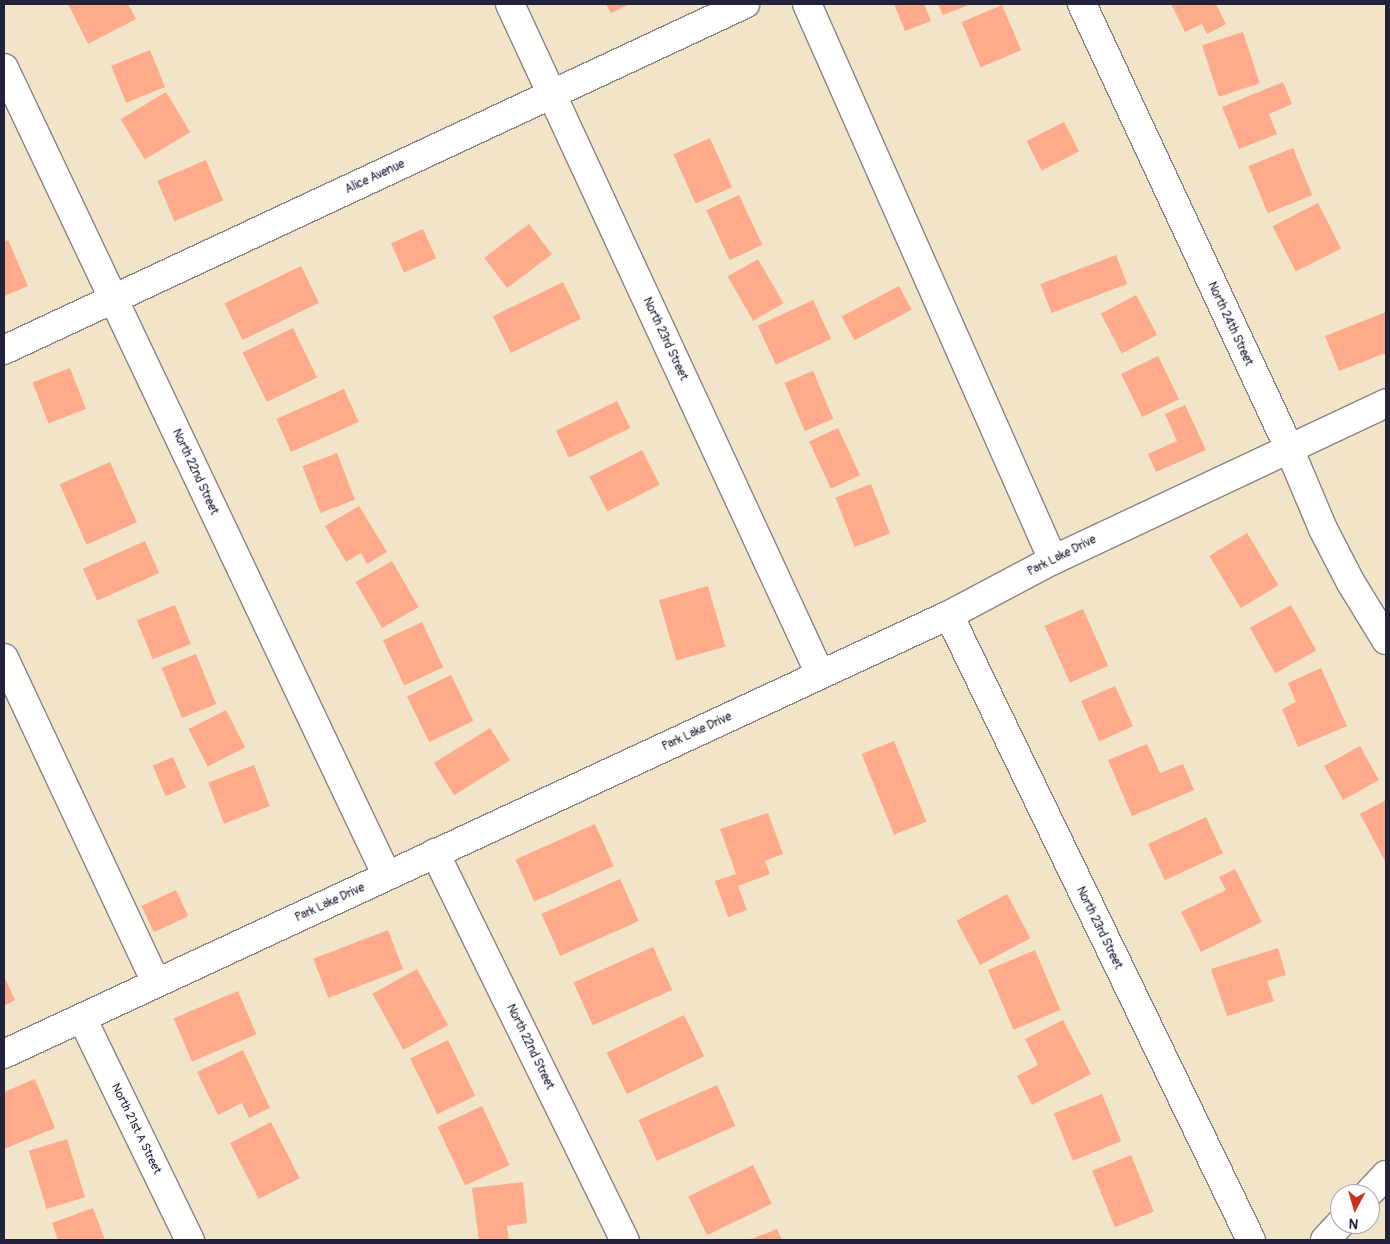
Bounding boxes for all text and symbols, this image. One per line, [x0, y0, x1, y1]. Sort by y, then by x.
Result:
street label: Alice Avenue [343, 157, 407, 197]
street label: North 24th Street [1204, 280, 1256, 368]
street label: North 23rd Street [639, 295, 691, 383]
street label: North 22nd Street [169, 427, 221, 517]
street label: Park Lake Drive [1025, 533, 1099, 579]
street label: Park Lake Drive [660, 710, 734, 754]
street label: Park Lake Drive [293, 881, 367, 925]
street label: North 23rd Street [1073, 884, 1125, 972]
street label: North 22nd Street [503, 1002, 557, 1092]
street label: North 21st A Street [108, 1081, 164, 1177]
north arrow [1330, 1184, 1380, 1234]
text: N [1348, 1214, 1359, 1232]

